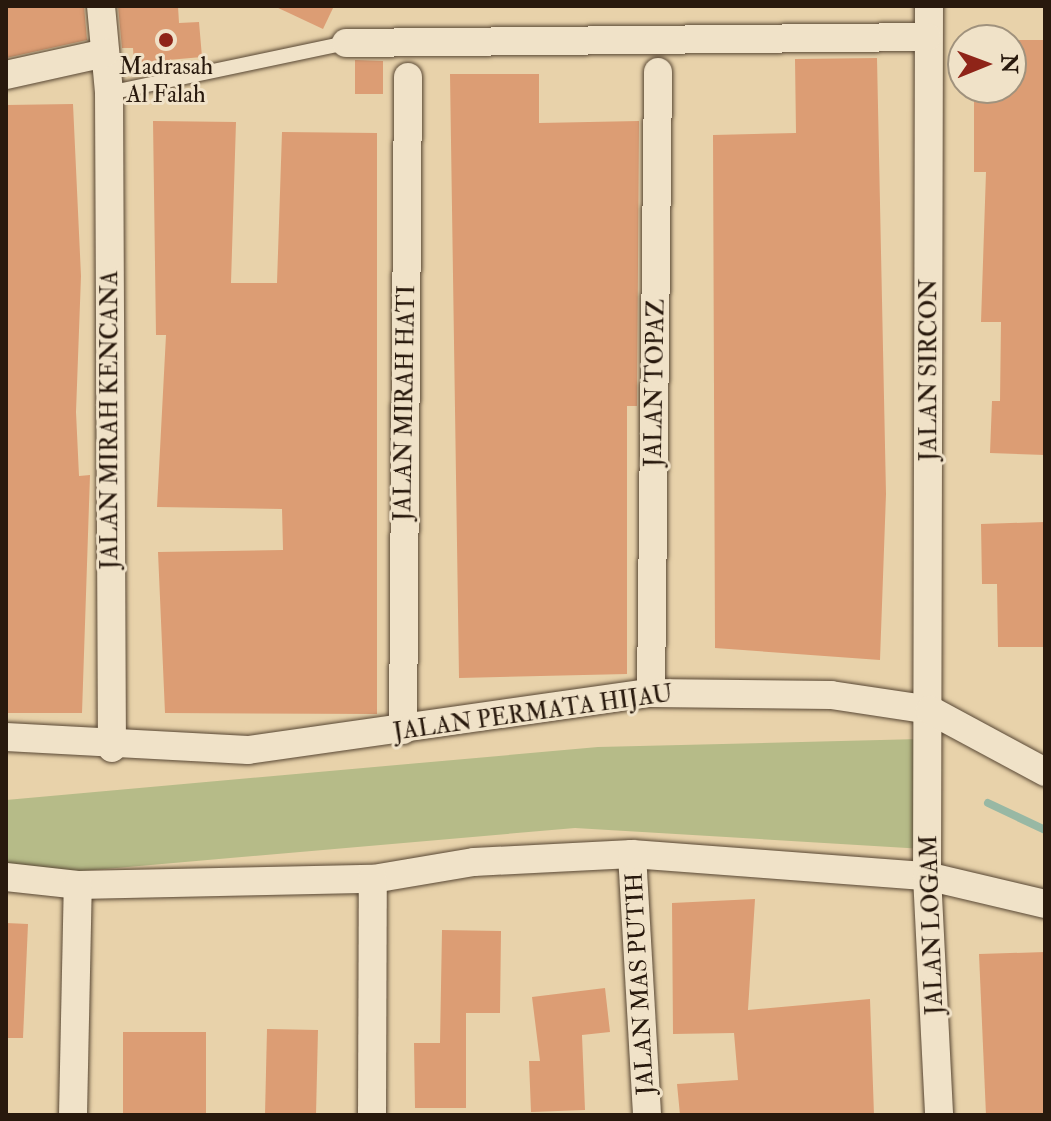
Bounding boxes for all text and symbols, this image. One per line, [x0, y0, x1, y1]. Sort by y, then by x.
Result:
north arrow [947, 24, 1027, 104]
marker: Madrasah Al Falah [157, 31, 175, 49]
place label: Madrasah Al Falah [119, 53, 213, 109]
text: N [995, 54, 1023, 74]
street label: JALAN MIRAH KENCANA [96, 271, 124, 569]
street label: JALAN SIRCON [915, 279, 943, 461]
street label: JALAN MIRAH HATI [389, 285, 421, 521]
street label: JALAN TOPAZ [639, 299, 671, 467]
street label: JALAN PERMATA HIJAU [391, 679, 675, 747]
street label: JALAN LOGAM [914, 834, 950, 1016]
street label: JALAN MAS PUTIH [620, 872, 660, 1096]

